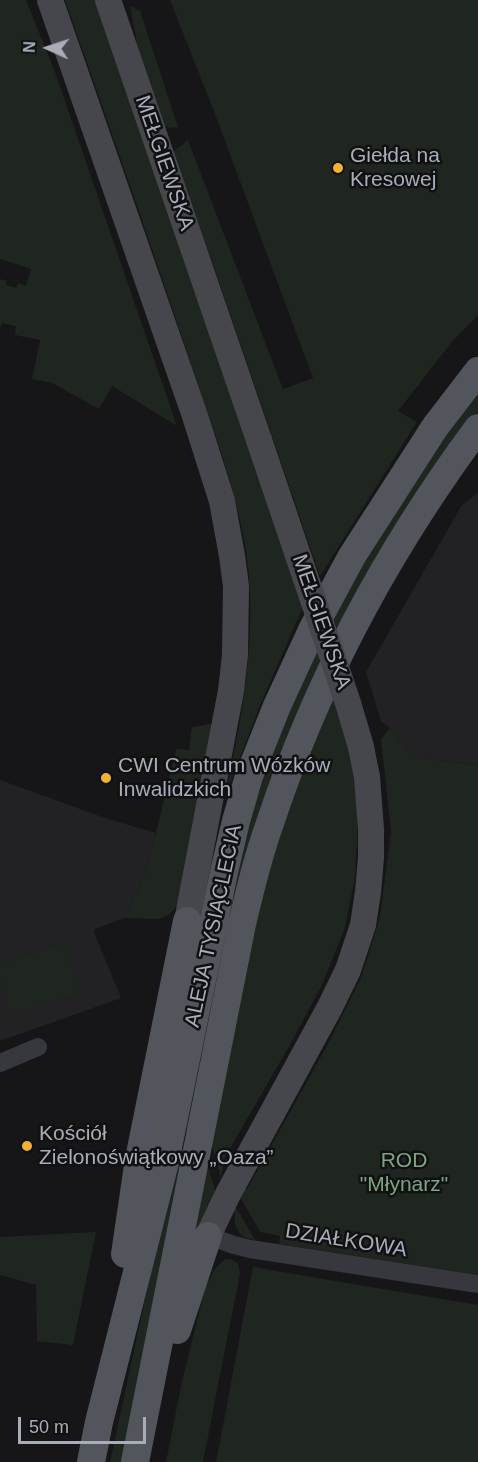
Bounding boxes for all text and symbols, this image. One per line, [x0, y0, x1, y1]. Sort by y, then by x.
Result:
north arrow [18, 18, 78, 78]
text: N [21, 41, 38, 53]
street label: MEŁGIEWSKA [129, 92, 199, 234]
place label: Giełda na Kresowej [350, 143, 440, 193]
marker: Giełda na Kresowej [331, 161, 345, 175]
street label: MEŁGIEWSKA [286, 551, 356, 693]
place label: CWI Centrum Wózków Inwalidzkich [118, 753, 330, 803]
marker: CWI Centrum Wózków Inwalidzkich [99, 771, 113, 785]
street label: ALEJA TYSIĄCLECIA [180, 822, 248, 1030]
place label: Kościół Zielonoświątkowy „Oaza” [39, 1121, 274, 1171]
marker: Kościół Zielonoświątkowy „Oaza” [20, 1139, 34, 1153]
park label: ROD "Młynarz" [360, 1148, 448, 1198]
street label: DZIAŁKOWA [283, 1219, 409, 1263]
scale bar [21, 1405, 148, 1443]
text: 50 m [29, 1417, 69, 1437]

